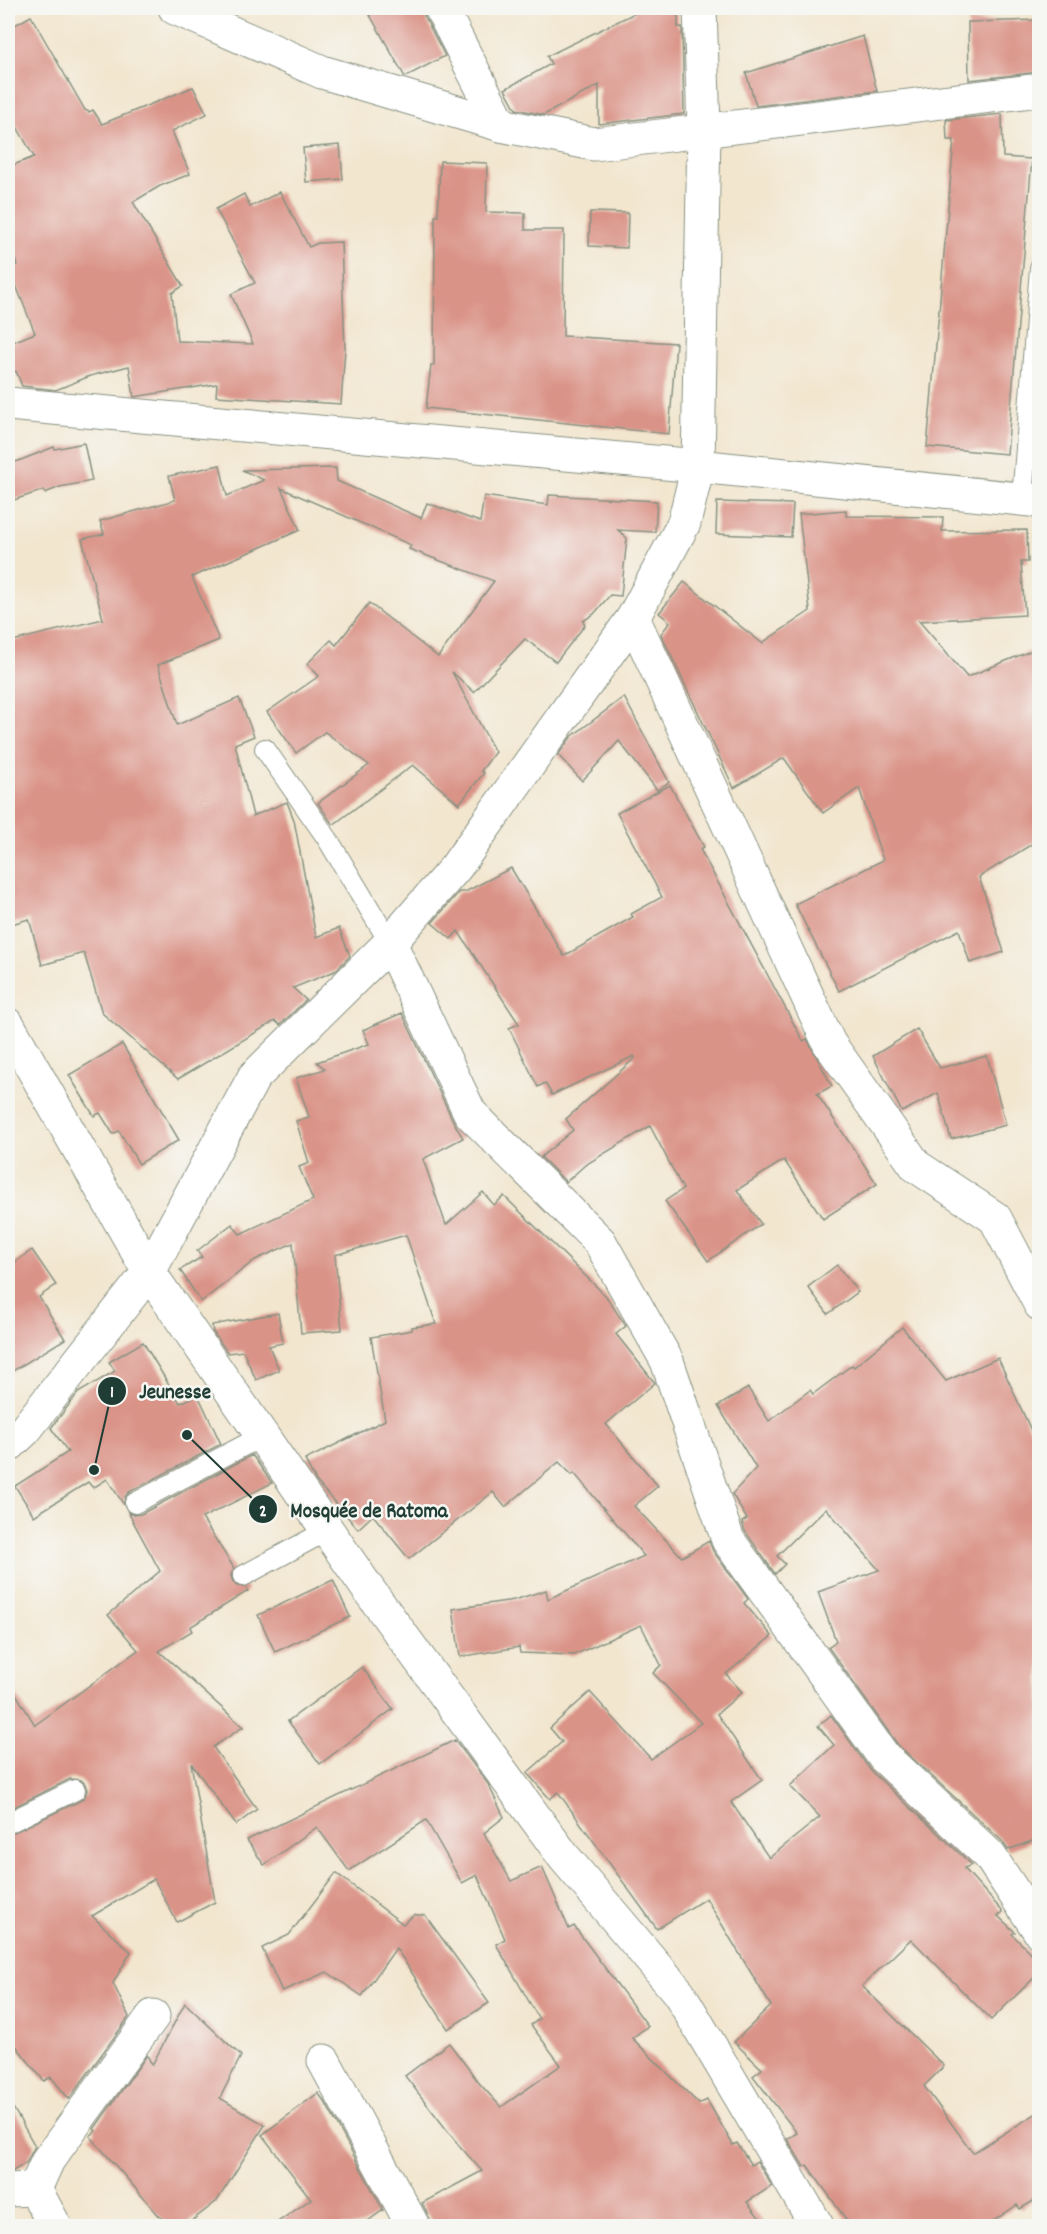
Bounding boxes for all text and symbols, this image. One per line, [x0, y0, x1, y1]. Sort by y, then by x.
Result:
callout: Jeunesse [97, 1371, 223, 1410]
text: Jeunesse [139, 1379, 211, 1409]
text: 1 [110, 1381, 114, 1406]
callout: Mosquée de Ratoma [248, 1490, 459, 1529]
text: Mosquée de Ratoma [290, 1498, 449, 1528]
text: 2 [259, 1500, 267, 1525]

